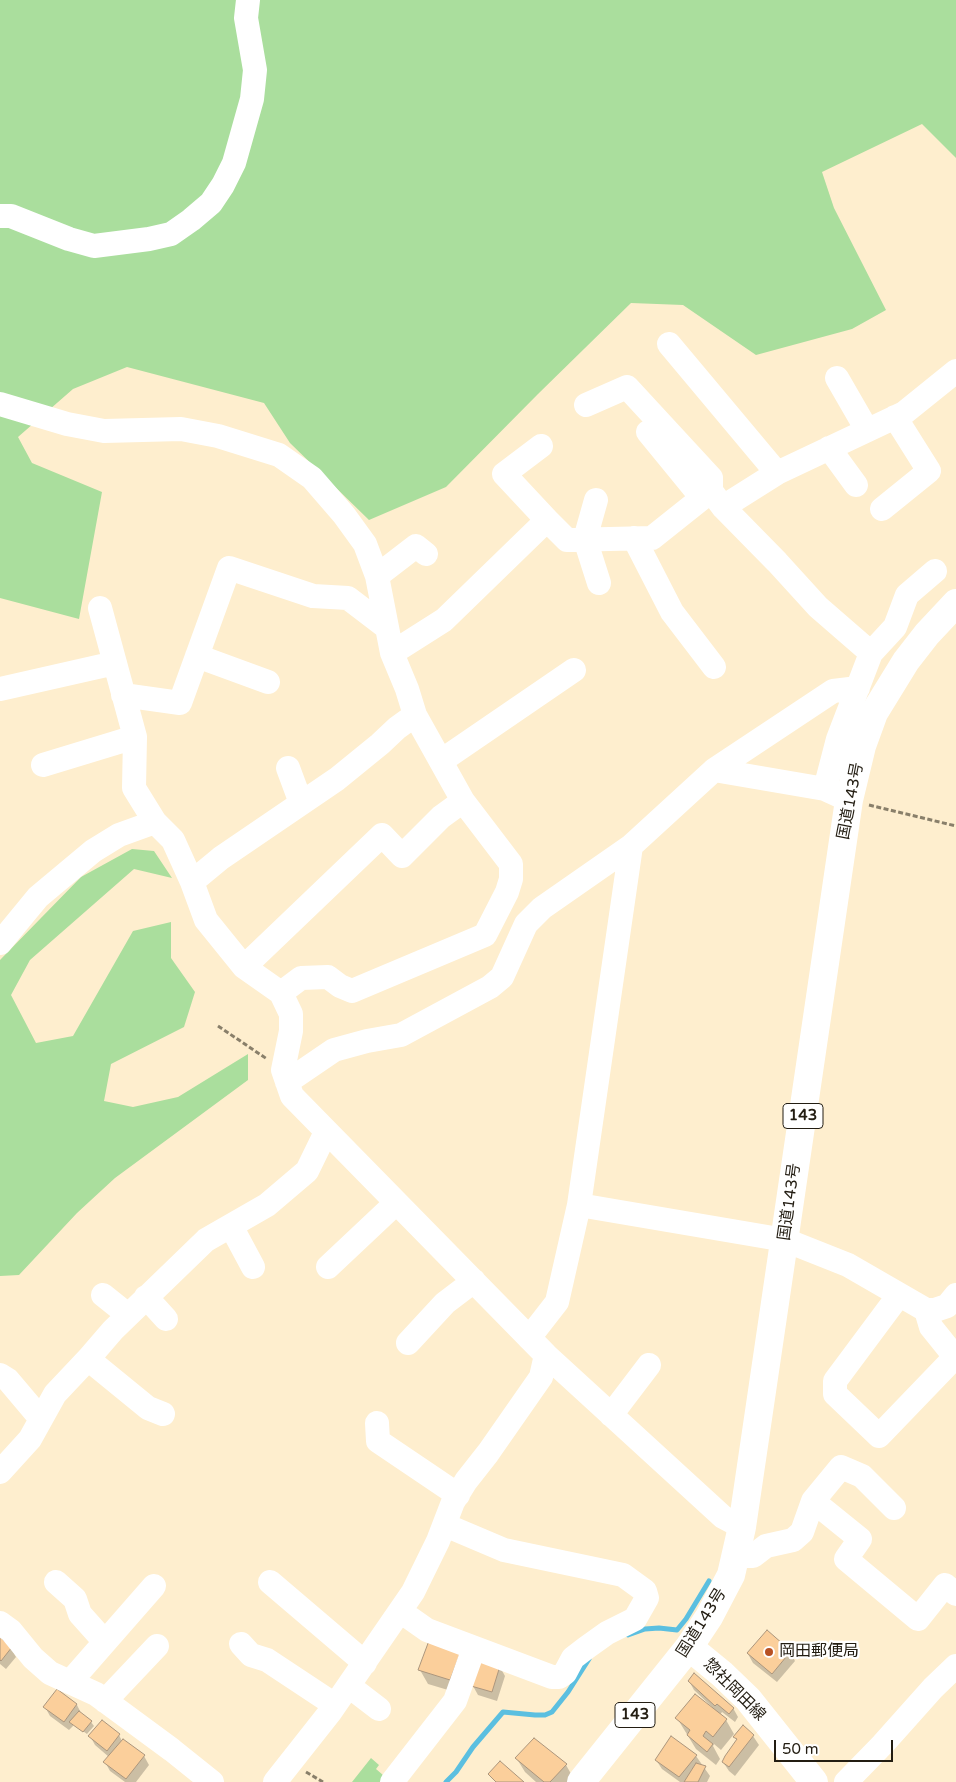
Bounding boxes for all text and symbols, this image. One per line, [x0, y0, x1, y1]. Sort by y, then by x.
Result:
street label: 国道143号 [834, 761, 868, 841]
road number: 143 [783, 1104, 823, 1128]
street label: 国道143号 [775, 1162, 805, 1242]
street label: 国道143号 [673, 1585, 731, 1661]
place label: 岡田郵便局 [779, 1642, 859, 1662]
marker: 岡田郵便局 [763, 1646, 775, 1658]
street label: 惣社岡田線 [699, 1655, 769, 1725]
road number: 143 [615, 1702, 655, 1728]
scale bar [776, 1730, 895, 1762]
text: 50 m [782, 1740, 819, 1758]

